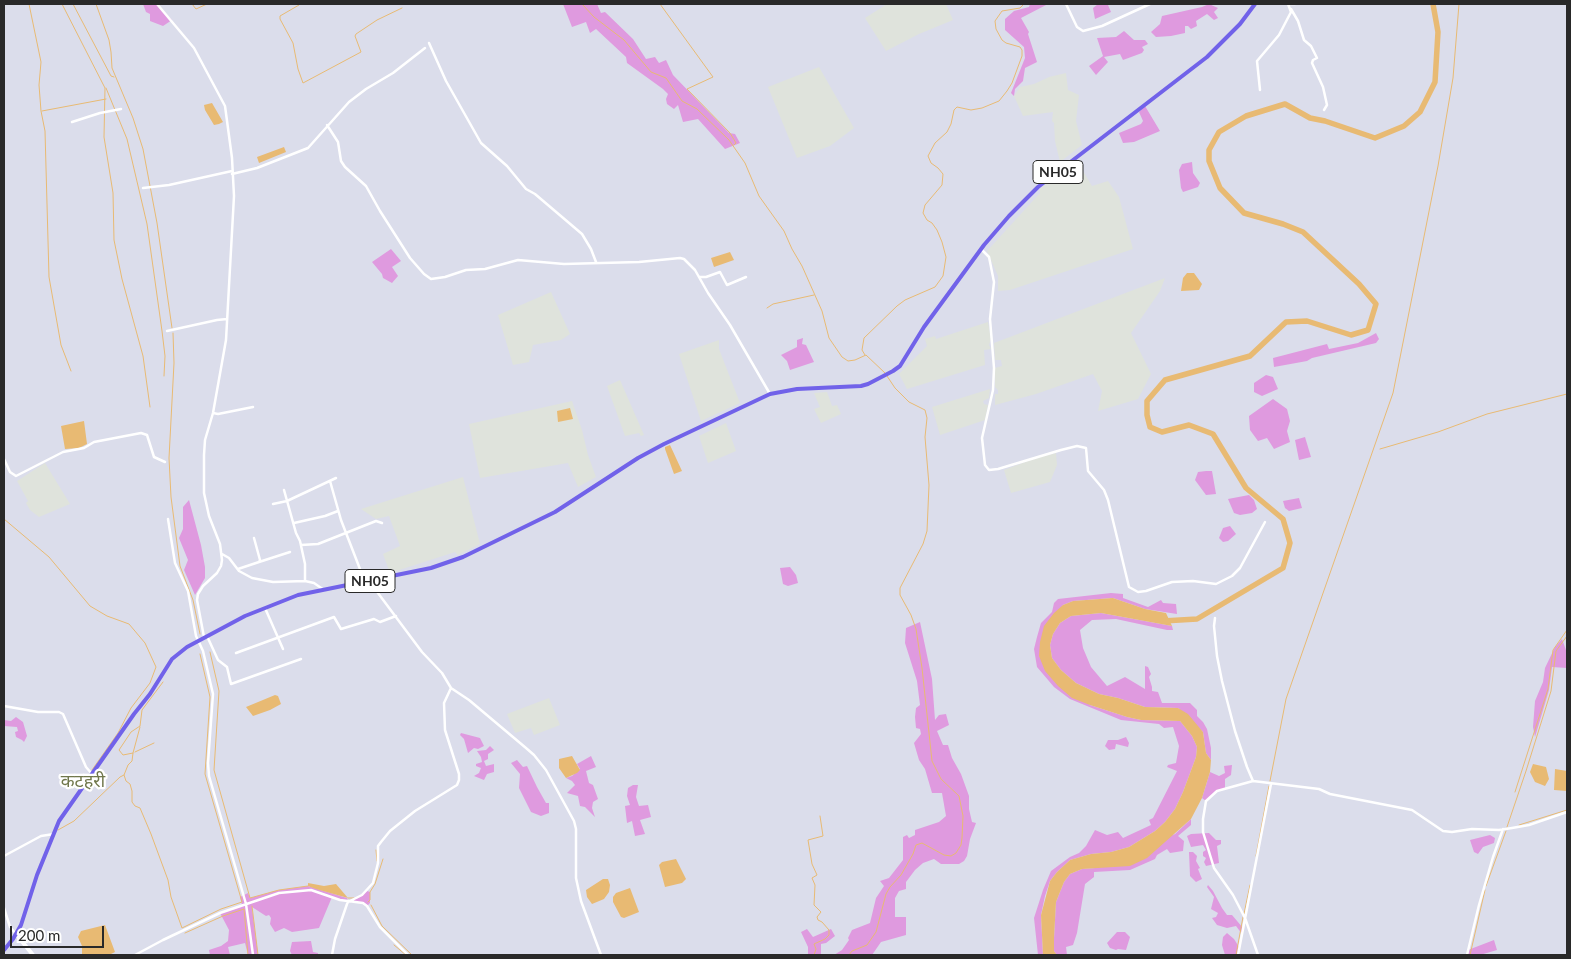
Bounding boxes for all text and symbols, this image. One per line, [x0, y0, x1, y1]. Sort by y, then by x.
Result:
road number: NH05 [1033, 160, 1083, 183]
road number: NH05 [345, 570, 395, 592]
district label: कटहरी [61, 770, 105, 792]
scale bar [12, 916, 106, 948]
text: 200 m [18, 926, 60, 944]

